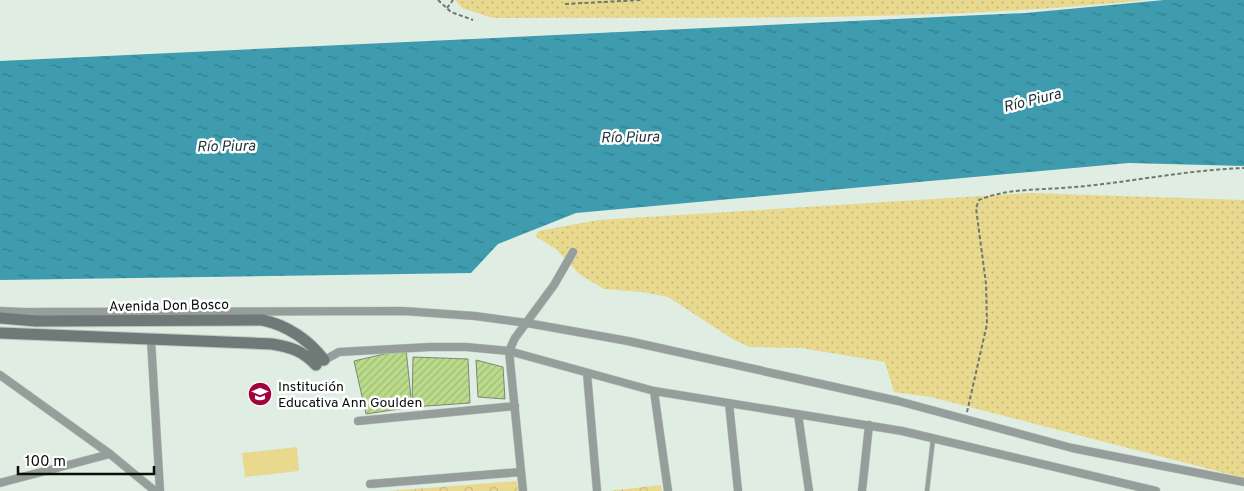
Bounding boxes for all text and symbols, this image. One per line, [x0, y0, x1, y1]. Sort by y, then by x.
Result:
water label: Río Piura [1002, 85, 1063, 118]
water label: Río Piura [601, 128, 660, 149]
water label: Río Piura [197, 137, 256, 158]
street label: Avenida Don Bosco [109, 297, 229, 316]
place label: Institución Educativa Ann Goulden [278, 379, 422, 412]
school or university icon: Institución Educativa Ann Goulden [247, 381, 273, 407]
scale bar [18, 444, 154, 476]
text: 100 m [25, 453, 66, 472]

